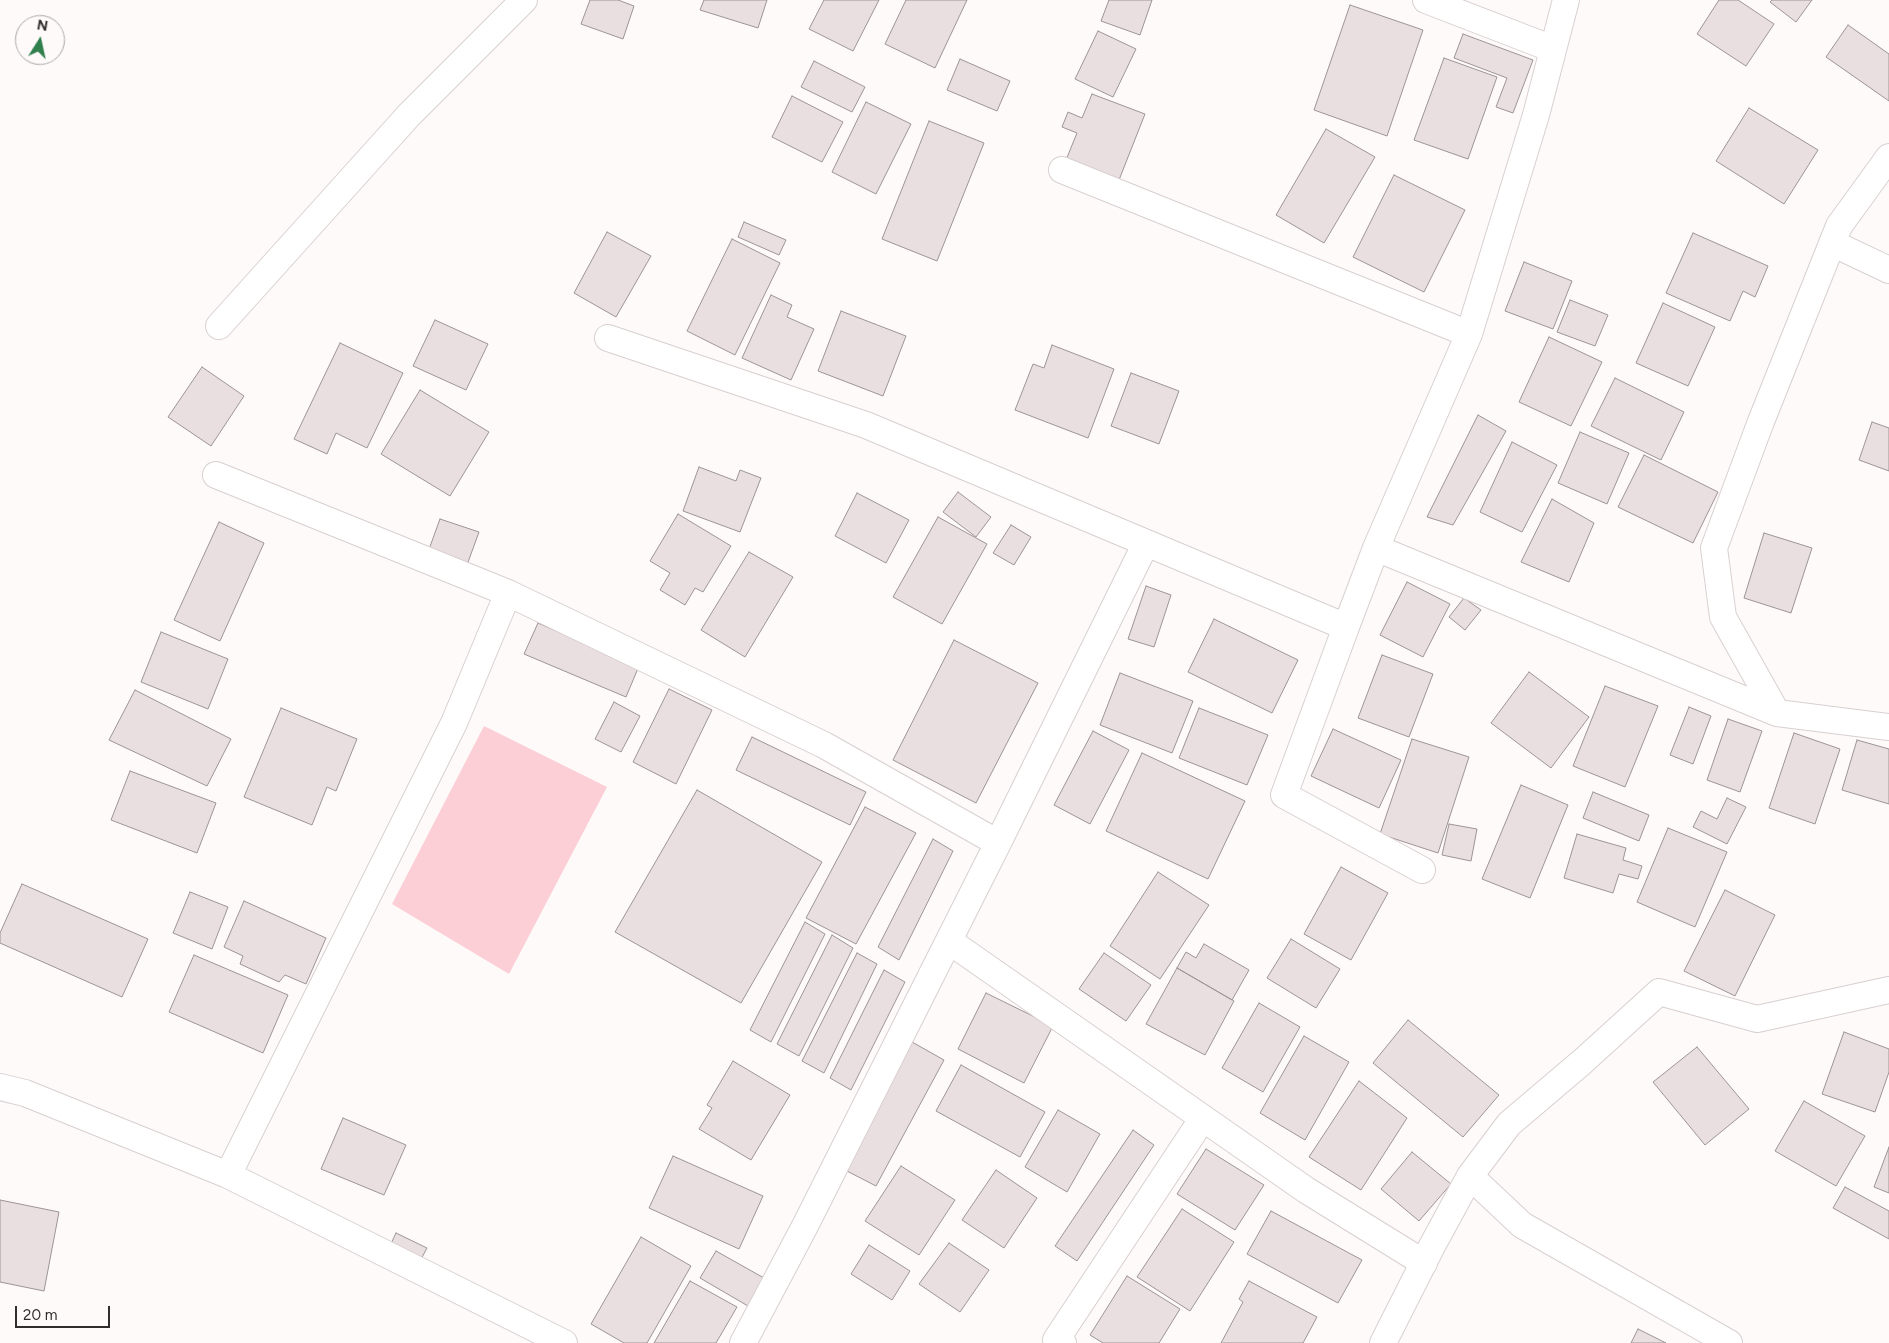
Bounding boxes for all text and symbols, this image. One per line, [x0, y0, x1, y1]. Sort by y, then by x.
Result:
north arrow [15, 15, 65, 65]
text: N [36, 16, 49, 35]
scale bar [18, 1296, 112, 1328]
text: 20 m [23, 1306, 57, 1324]

